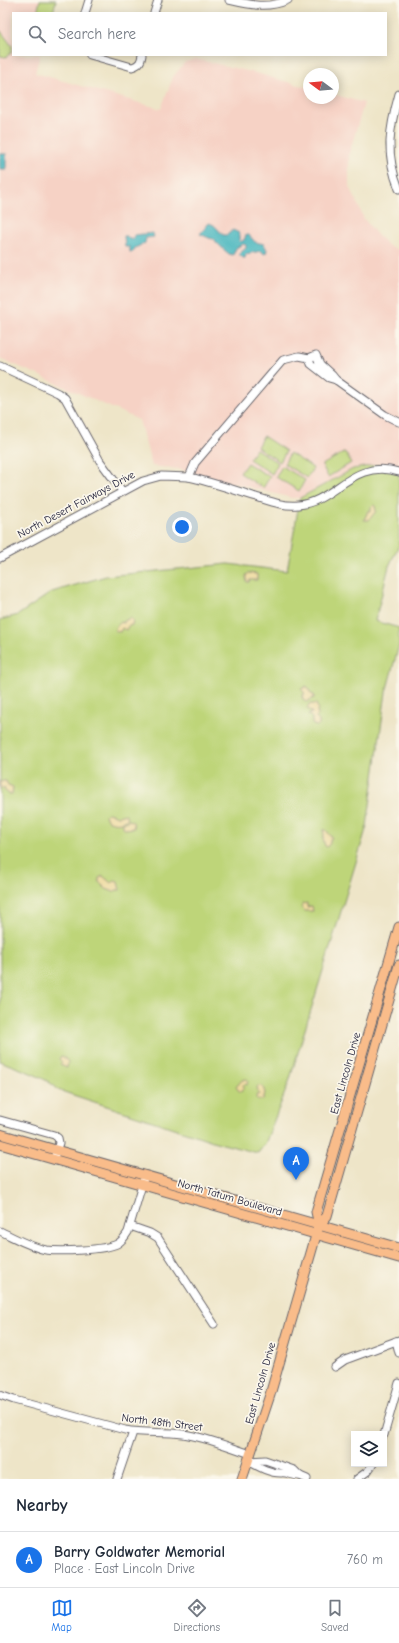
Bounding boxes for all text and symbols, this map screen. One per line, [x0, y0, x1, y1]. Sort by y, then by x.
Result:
search box [12, 12, 387, 56]
icon: search [26, 23, 48, 45]
text: Search here [58, 25, 136, 43]
north arrow [303, 68, 339, 104]
street label: North Desert Fairways Drive [15, 468, 138, 541]
your location [172, 517, 192, 537]
street label: East Lincoln Drive [328, 1030, 364, 1116]
pin: A [283, 1147, 309, 1180]
street label: North Tatum Boulevard [176, 1176, 284, 1219]
street label: East Lincoln Drive [243, 1340, 279, 1426]
street label: North 48th Street [121, 1411, 204, 1434]
map controls [351, 1431, 387, 1467]
button: layers [351, 1431, 387, 1467]
text: Nearby [16, 1496, 67, 1515]
text: Barry Goldwater Memorial [54, 1543, 225, 1561]
text: A [25, 1552, 33, 1567]
text: 760 m [347, 1552, 383, 1567]
text: Place · East Lincoln Drive [54, 1561, 195, 1576]
tab: Map [51, 1597, 73, 1634]
tab: Directions [174, 1597, 220, 1634]
tab: Saved [321, 1597, 348, 1634]

